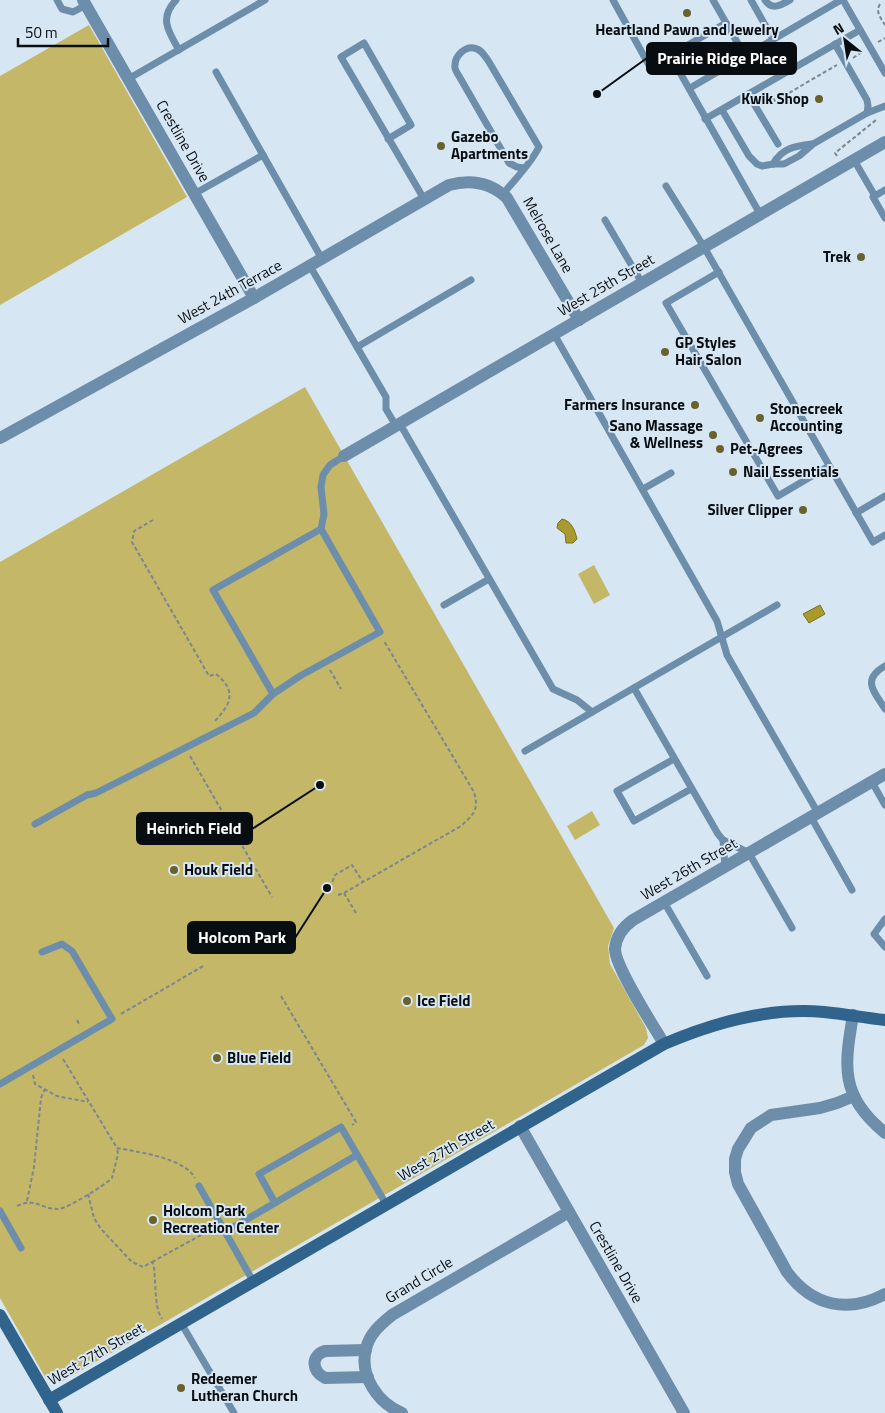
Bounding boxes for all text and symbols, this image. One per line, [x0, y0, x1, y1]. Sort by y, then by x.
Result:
marker: Heartland Pawn and Jewelry [681, 7, 693, 19]
scale bar [18, 15, 108, 47]
north arrow [820, 15, 870, 65]
text: N [829, 17, 848, 40]
place label: Heartland Pawn and Jewelry [595, 18, 779, 41]
text: 50 m [25, 21, 58, 44]
callout: Prairie Ridge Place [647, 43, 796, 74]
text: Prairie Ridge Place [657, 46, 787, 70]
place label: Kwik Shop [741, 87, 809, 110]
marker: Kwik Shop [813, 93, 825, 105]
street label: Crestline Drive [151, 95, 216, 186]
place label: Gazebo Apartments [451, 125, 528, 165]
marker: Gazebo Apartments [435, 140, 447, 152]
street label: Melrose Lane [517, 192, 580, 277]
place label: Trek [823, 245, 851, 268]
street label: West 25th Street [553, 247, 659, 322]
marker: Trek [855, 251, 867, 263]
street label: West 24th Terrace [174, 253, 286, 330]
place label: GP Styles Hair Salon [675, 331, 742, 371]
marker: GP Styles Hair Salon [659, 346, 671, 358]
place label: Farmers Insurance [564, 393, 685, 416]
place label: Stonecreek Accounting [770, 397, 843, 437]
marker: Farmers Insurance [689, 399, 701, 411]
marker: Stonecreek Accounting [754, 412, 766, 424]
place label: Sano Massage & Wellness [610, 414, 703, 454]
marker: Sano Massage & Wellness [707, 429, 719, 441]
place label: Pet-Agrees [730, 437, 803, 460]
marker: Pet-Agrees [714, 443, 726, 455]
place label: Nail Essentials [743, 460, 839, 483]
marker: Nail Essentials [727, 466, 739, 478]
place label: Silver Clipper [707, 498, 793, 521]
marker: Silver Clipper [797, 504, 809, 516]
callout: Heinrich Field [137, 813, 252, 844]
text: Heinrich Field [146, 816, 242, 840]
street label: West 26th Street [636, 831, 742, 906]
place label: Houk Field [184, 858, 253, 881]
marker: Houk Field [168, 864, 180, 876]
callout: Holcom Park [188, 922, 295, 953]
text: Holcom Park [198, 925, 287, 949]
place label: Ice Field [417, 989, 471, 1012]
marker: Ice Field [401, 995, 413, 1007]
place label: Blue Field [227, 1046, 291, 1069]
marker: Blue Field [211, 1052, 223, 1064]
street label: West 27th Street [393, 1112, 499, 1187]
place label: Holcom Park Recreation Center [163, 1199, 279, 1239]
marker: Holcom Park Recreation Center [147, 1214, 159, 1226]
street label: Crestline Drive [584, 1216, 649, 1307]
street label: Grand Circle [381, 1250, 457, 1309]
street label: West 27th Street [43, 1316, 149, 1391]
place label: Redeemer Lutheran Church [191, 1367, 298, 1407]
marker: Redeemer Lutheran Church [175, 1382, 187, 1394]

